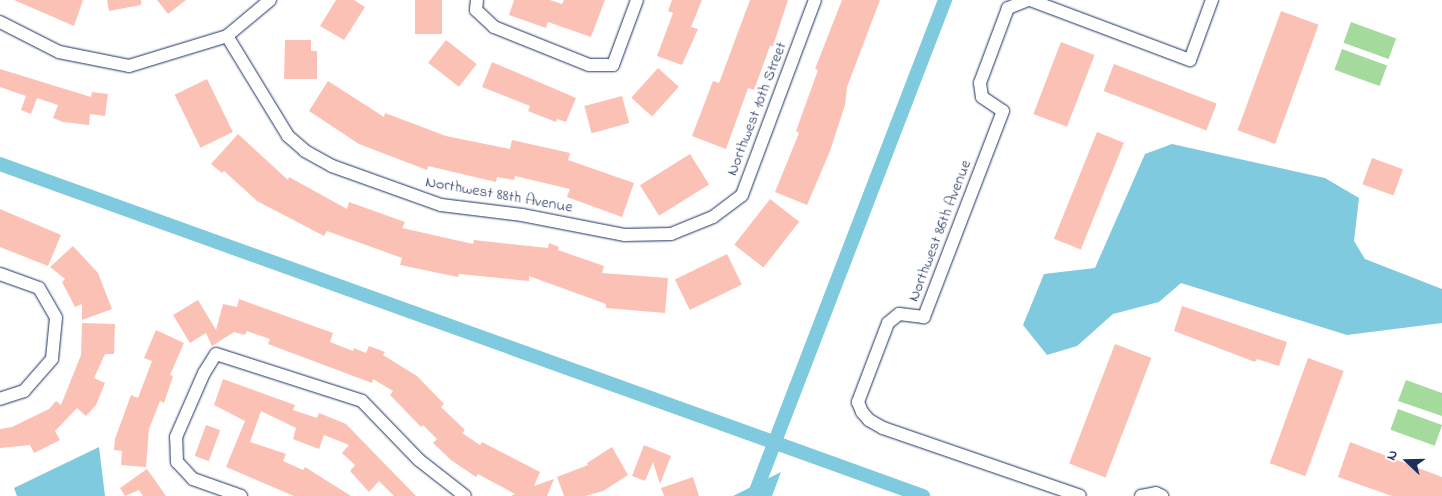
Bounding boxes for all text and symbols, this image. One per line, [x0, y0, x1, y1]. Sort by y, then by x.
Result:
street label: Northwest 10th Street [723, 39, 791, 179]
street label: Northwest 86th Avenue [904, 157, 976, 305]
street label: Northwest 88th Avenue [424, 173, 574, 217]
north arrow [1382, 436, 1432, 486]
text: N [1381, 447, 1404, 464]

